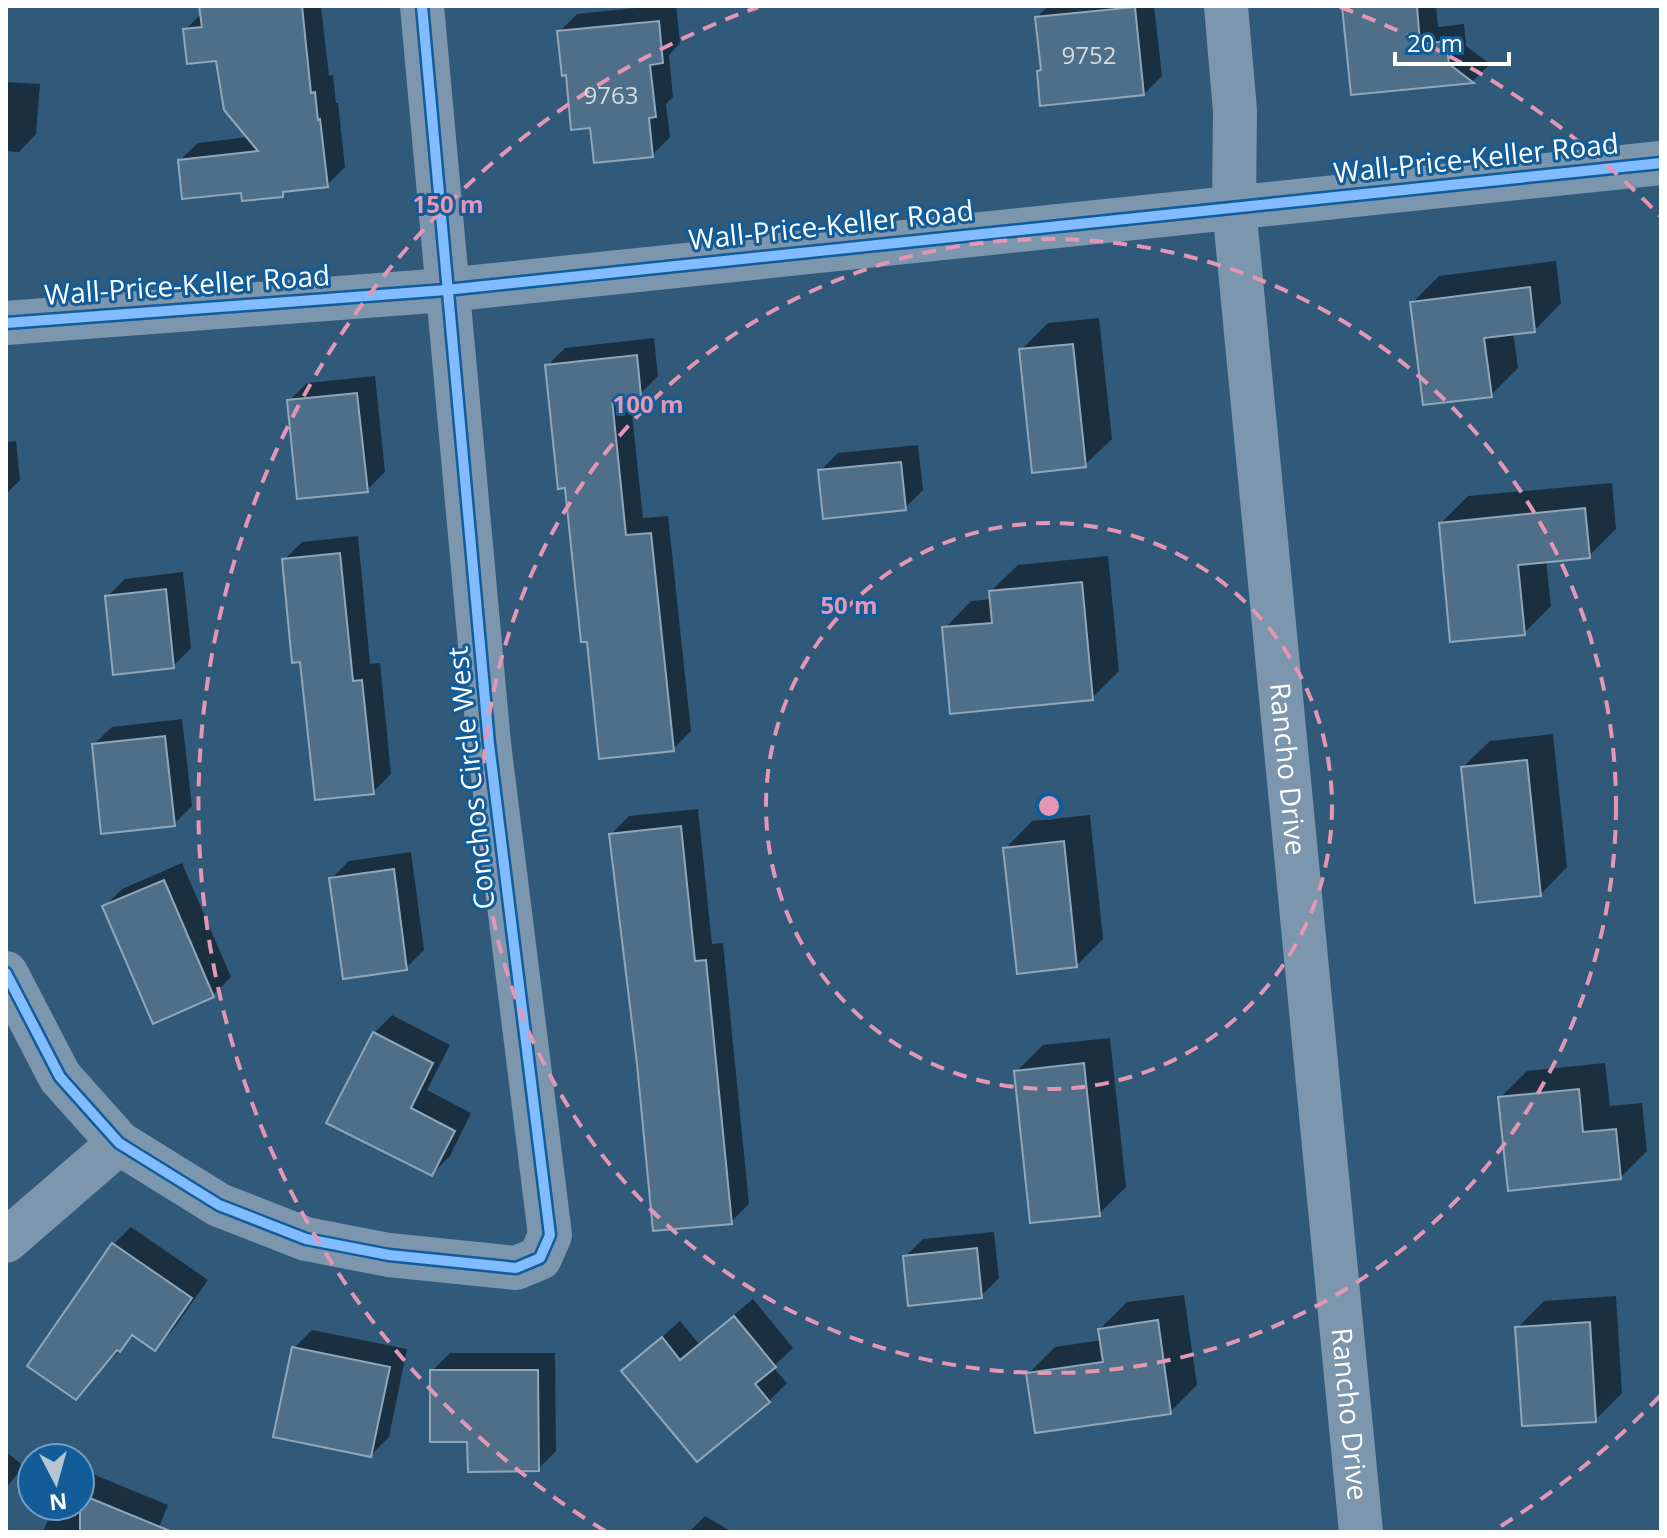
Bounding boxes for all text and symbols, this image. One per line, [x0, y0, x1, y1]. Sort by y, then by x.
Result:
scale bar [1395, 16, 1509, 66]
text: 20 m [1407, 26, 1463, 59]
house number: 9752 [1062, 38, 1116, 71]
house number: 9763 [584, 78, 638, 111]
street label: Wall-Price-Keller Road [1332, 123, 1620, 191]
text: 150 m [413, 187, 483, 220]
street label: Wall-Price-Keller Road [687, 190, 975, 258]
street label: Wall-Price-Keller Road [43, 255, 331, 313]
text: 100 m [613, 387, 683, 420]
text: 50 m [820, 588, 878, 621]
street label: Conchos Circle West [437, 645, 503, 911]
street label: Rancho Drive [1262, 681, 1316, 857]
centre of rings [1035, 792, 1063, 820]
street label: Rancho Drive [1324, 1326, 1378, 1502]
north arrow [16, 1442, 96, 1522]
text: N [48, 1487, 69, 1519]

